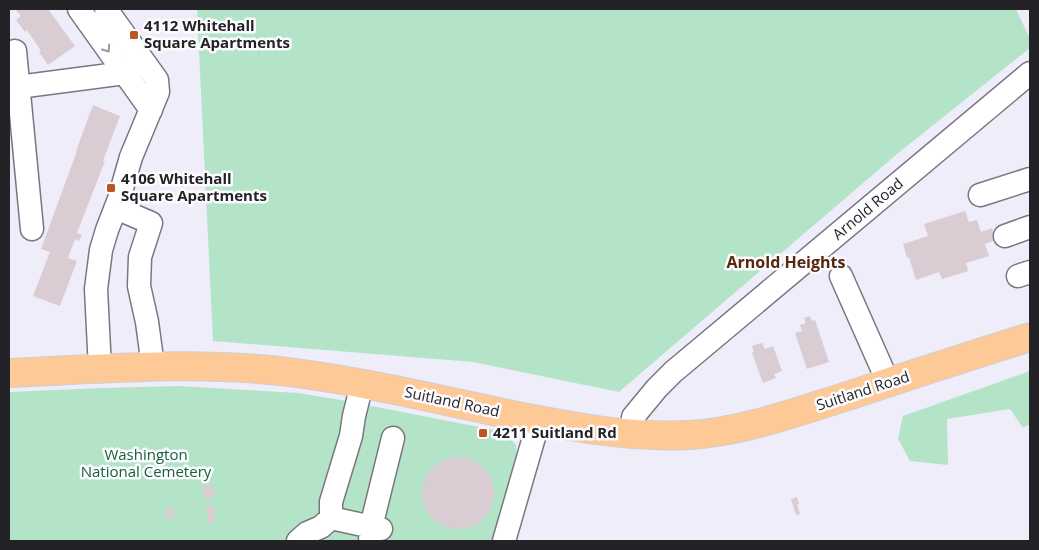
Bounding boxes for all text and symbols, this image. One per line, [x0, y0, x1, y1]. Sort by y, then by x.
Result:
place label: 4112 Whitehall Square Apartments [144, 15, 290, 52]
marker: 4112 Whitehall Square Apartments [128, 29, 140, 41]
one-way arrow [101, 43, 110, 53]
place label: 4106 Whitehall Square Apartments [121, 168, 267, 205]
street label: Arnold Road [828, 173, 907, 244]
marker: 4106 Whitehall Square Apartments [105, 182, 117, 194]
district label: Arnold Heights [727, 251, 846, 273]
street label: Suitland Road [814, 366, 912, 415]
street label: Suitland Road [403, 381, 502, 421]
place label: 4211 Suitland Rd [493, 422, 617, 442]
marker: 4211 Suitland Rd [477, 427, 489, 439]
park label: Washington National Cemetery [81, 444, 212, 481]

